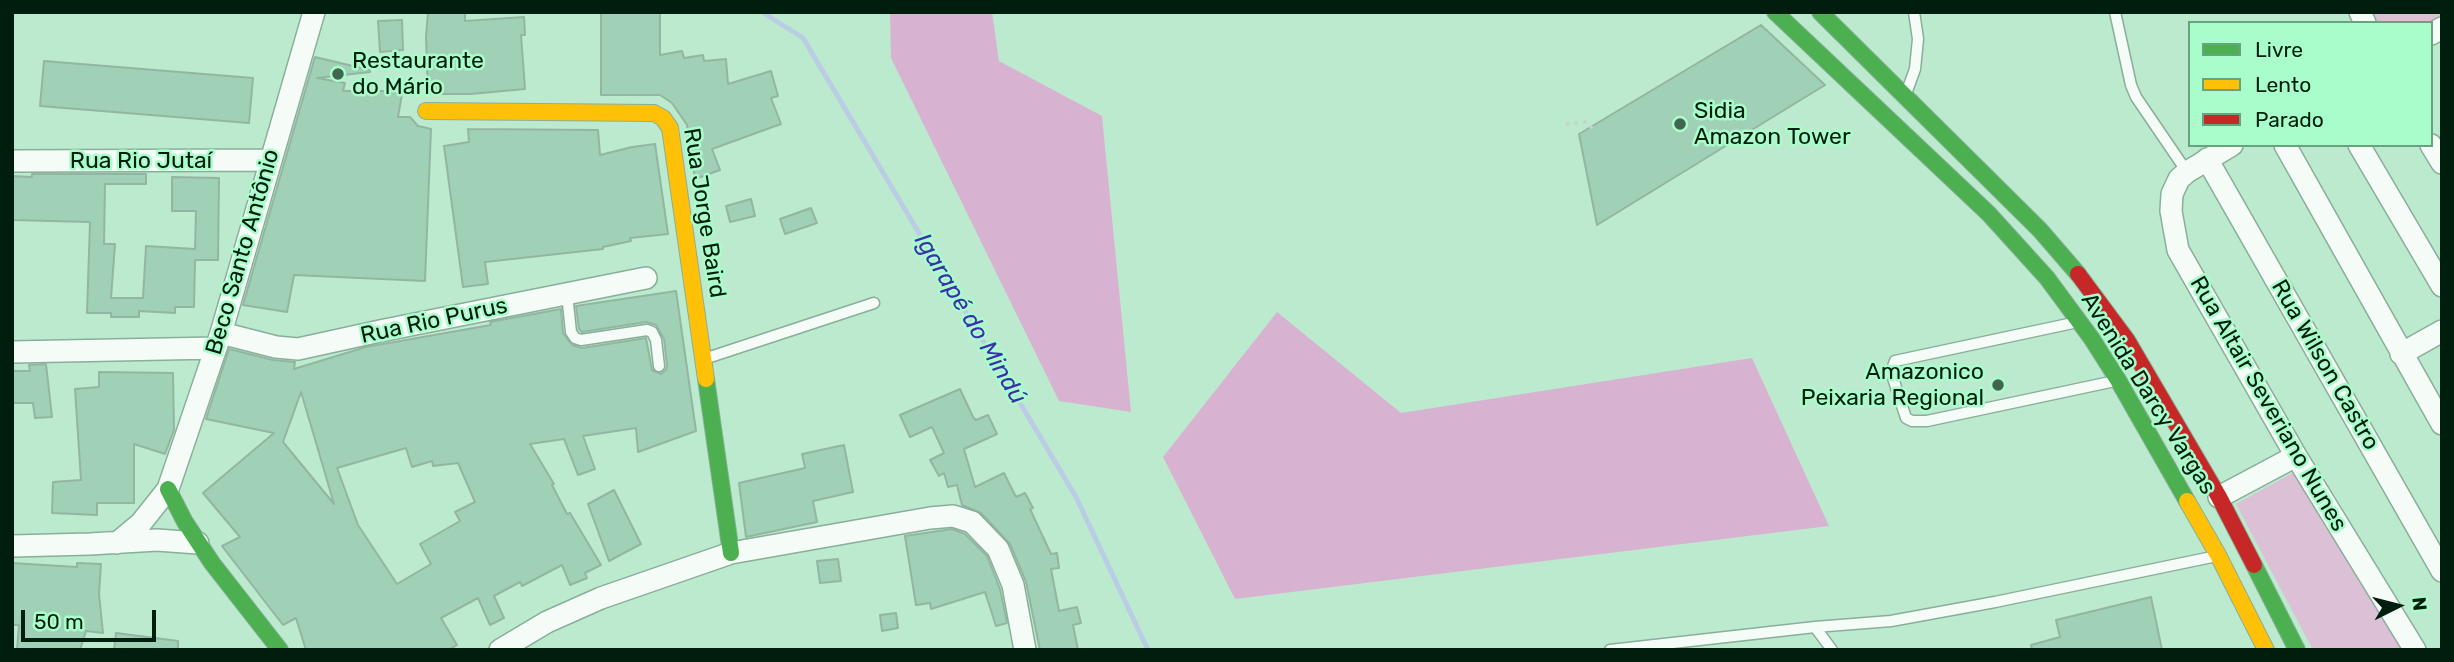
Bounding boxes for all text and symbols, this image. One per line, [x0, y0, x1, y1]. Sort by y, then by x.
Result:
legend [2188, 21, 2433, 147]
text: Livre [2255, 37, 2303, 62]
place label: Restaurante do Mário [352, 47, 484, 101]
marker: Restaurante do Mário [330, 66, 346, 82]
text: Lento [2255, 72, 2311, 97]
place label: Sidia Amazon Tower [1694, 97, 1851, 151]
text: Parado [2255, 107, 2324, 132]
marker: Sidia Amazon Tower [1672, 116, 1688, 132]
street label: Rua Jorge Baird [677, 126, 731, 300]
street label: Beco Santo Antônio [200, 146, 286, 358]
street label: Rua Rio Jutaí [70, 147, 212, 175]
water label: Igarapé do Mindú [908, 228, 1032, 410]
street label: Rua Altair Severiano Nunes [2184, 272, 2352, 536]
street label: Rua Wilson Castro [2265, 275, 2385, 455]
street label: Avenida Darcy Vargas [2075, 288, 2221, 500]
street label: Rua Rio Purus [358, 292, 510, 350]
place label: Amazonico Peixaria Regional [1801, 358, 1984, 412]
marker: Amazonico Peixaria Regional [1990, 377, 2006, 393]
north arrow [2363, 571, 2433, 641]
scale bar [24, 596, 159, 640]
text: N [2407, 596, 2432, 612]
text: 50 m [34, 609, 84, 634]

